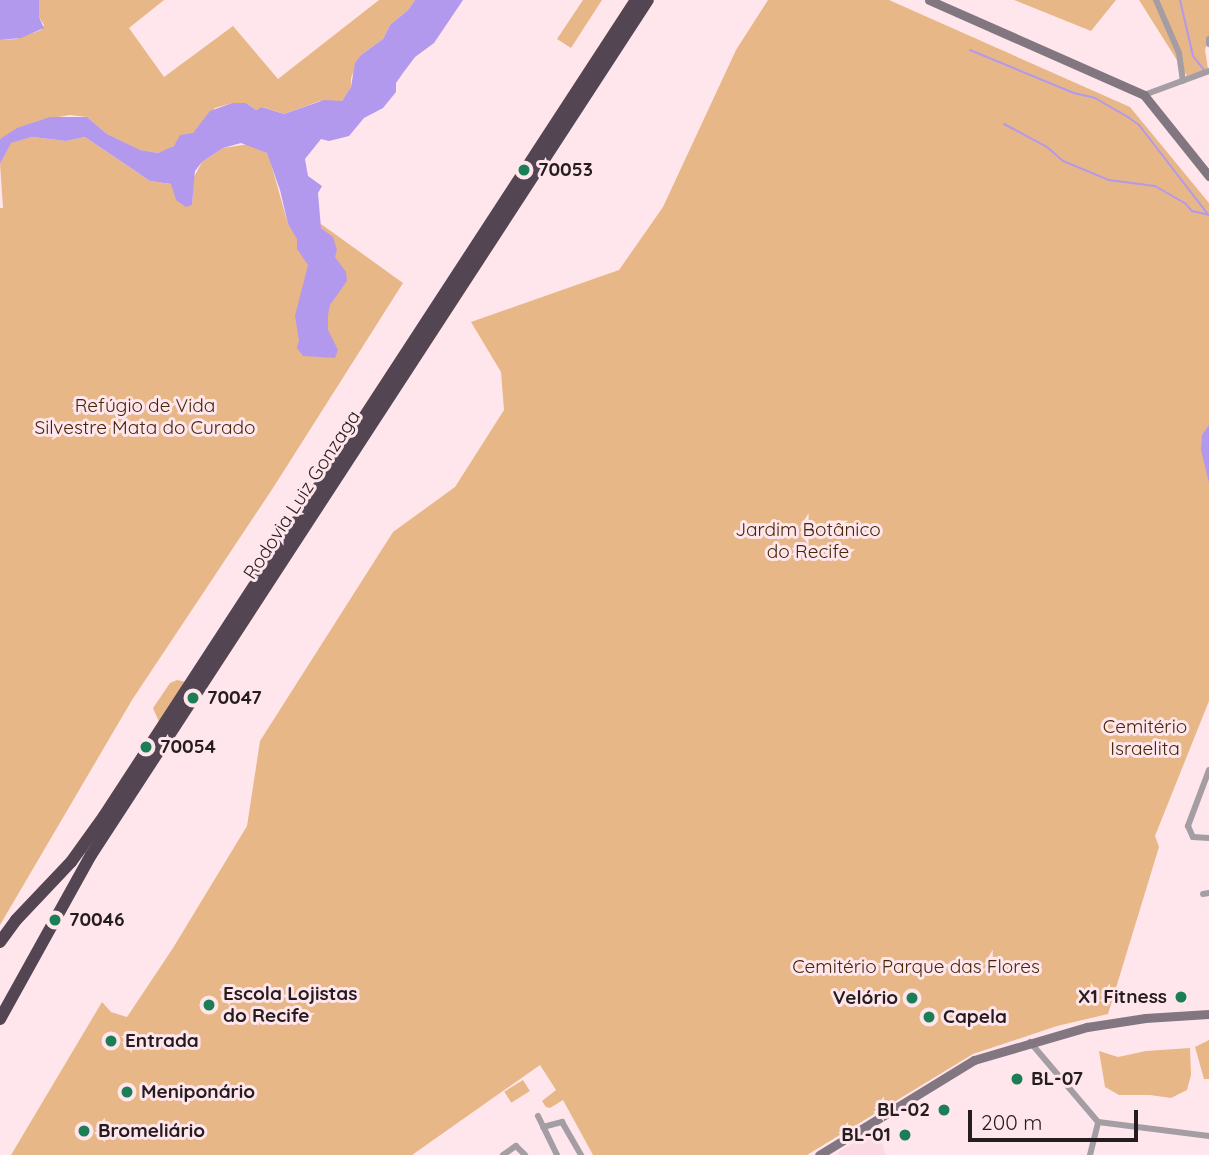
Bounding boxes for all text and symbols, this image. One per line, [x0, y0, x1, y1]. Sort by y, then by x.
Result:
place label: 70053 [538, 159, 593, 181]
marker: 70053 [516, 162, 532, 178]
park label: Refúgio de Vida Silvestre Mata do Curado [35, 395, 255, 439]
street label: Rodovia Luiz Gonzaga [239, 406, 365, 584]
park label: Jardim Botânico do Recife [735, 519, 881, 563]
place label: 70047 [207, 687, 262, 709]
marker: 70047 [185, 690, 201, 706]
park label: Cemitério Israelita [1103, 716, 1187, 760]
place label: 70054 [160, 736, 216, 758]
marker: 70054 [138, 739, 154, 755]
place label: 70046 [69, 909, 124, 931]
marker: 70046 [47, 912, 63, 928]
park label: Cemitério Parque das Flores [792, 956, 1040, 978]
place label: Escola Lojistas do Recife [223, 983, 357, 1027]
place label: X1 Fitness [1078, 986, 1167, 1008]
place label: Velório [833, 987, 898, 1009]
marker: X1 Fitness [1173, 989, 1189, 1005]
marker: Velório [904, 990, 920, 1006]
marker: Escola Lojistas do Recife [201, 997, 217, 1013]
place label: Capela [943, 1006, 1007, 1028]
marker: Capela [921, 1009, 937, 1025]
place label: Entrada [125, 1030, 199, 1052]
marker: Entrada [103, 1033, 119, 1049]
place label: BL-07 [1031, 1068, 1083, 1090]
marker: BL-07 [1009, 1071, 1025, 1087]
place label: Meniponário [141, 1081, 255, 1103]
marker: Meniponário [119, 1084, 135, 1100]
scale bar [971, 1096, 1141, 1140]
place label: BL-02 [877, 1099, 930, 1121]
marker: BL-02 [936, 1102, 952, 1118]
text: 200 m [981, 1109, 1043, 1135]
place label: Bromeliário [98, 1120, 205, 1142]
marker: Bromeliário [76, 1123, 92, 1139]
place label: BL-01 [841, 1124, 891, 1146]
marker: BL-01 [897, 1127, 913, 1143]

